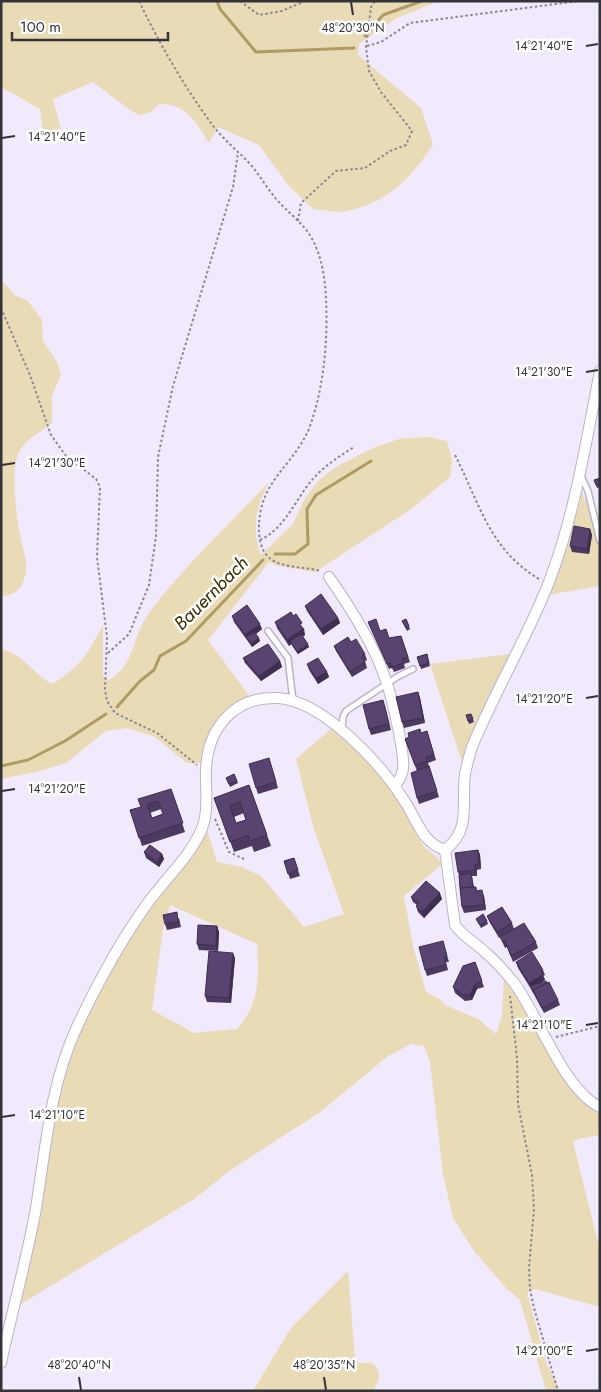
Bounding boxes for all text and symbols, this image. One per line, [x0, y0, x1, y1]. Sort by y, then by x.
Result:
scale bar [12, 10, 169, 42]
text: 100 m [20, 16, 61, 38]
text: 48°20'30"N [322, 19, 384, 37]
text: 14°21'40"E [515, 37, 573, 55]
text: 14°21'40"E [28, 128, 86, 146]
text: 14°21'30"E [515, 363, 573, 381]
text: 14°21'30"E [28, 454, 86, 472]
water label: Bauernbach [168, 550, 254, 636]
text: 14°21'20"E [515, 690, 573, 708]
text: 14°21'20"E [28, 780, 86, 798]
text: 14°21'10"E [516, 1016, 572, 1034]
text: 14°21'10"E [29, 1106, 85, 1124]
text: 14°21'00"E [515, 1342, 573, 1360]
text: 48°20'40"N [47, 1356, 111, 1374]
text: 48°20'35"N [293, 1356, 355, 1374]

